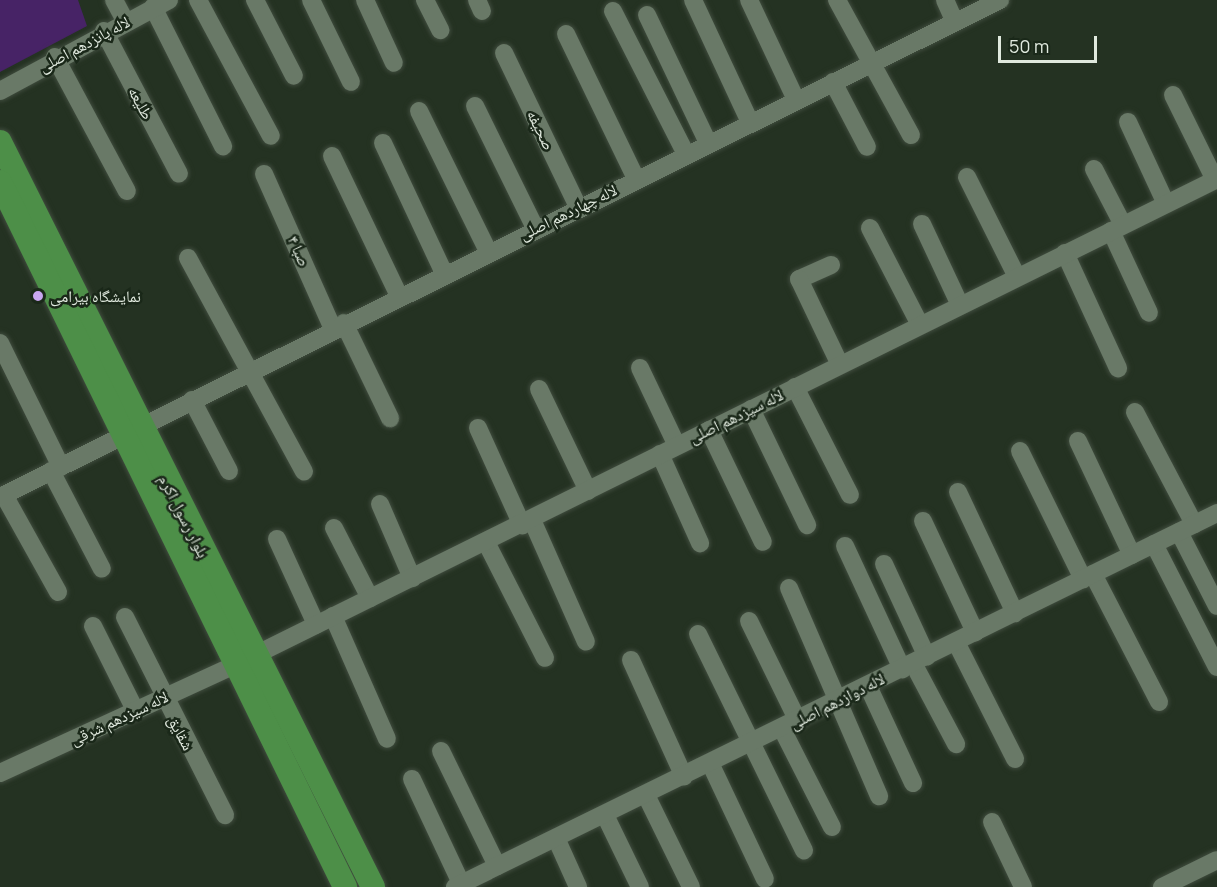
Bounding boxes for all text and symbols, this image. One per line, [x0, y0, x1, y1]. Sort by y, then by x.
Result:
street label: لاله پانزدهم اصلی [35, 12, 133, 76]
scale bar [1001, 24, 1100, 62]
text: 50 m [1009, 34, 1049, 58]
street label: طلیعه [125, 83, 157, 123]
street label: صحیفه [523, 107, 559, 153]
street label: لاله چهاردهم اصلی [516, 180, 620, 244]
street label: صبا ۴ [284, 233, 314, 269]
place label: نمایشگاه بیرامی [50, 286, 141, 306]
marker: نمایشگاه بیرامی [31, 289, 45, 303]
street label: لاله سیزدهم اصلی [686, 385, 786, 447]
street label: بلوار رسول اکرم [155, 471, 213, 561]
street label: لاله دوازدهم اصلی [786, 669, 888, 733]
street label: لاله سیزدهم شرقی [67, 687, 171, 749]
street label: شقایق [164, 712, 198, 754]

